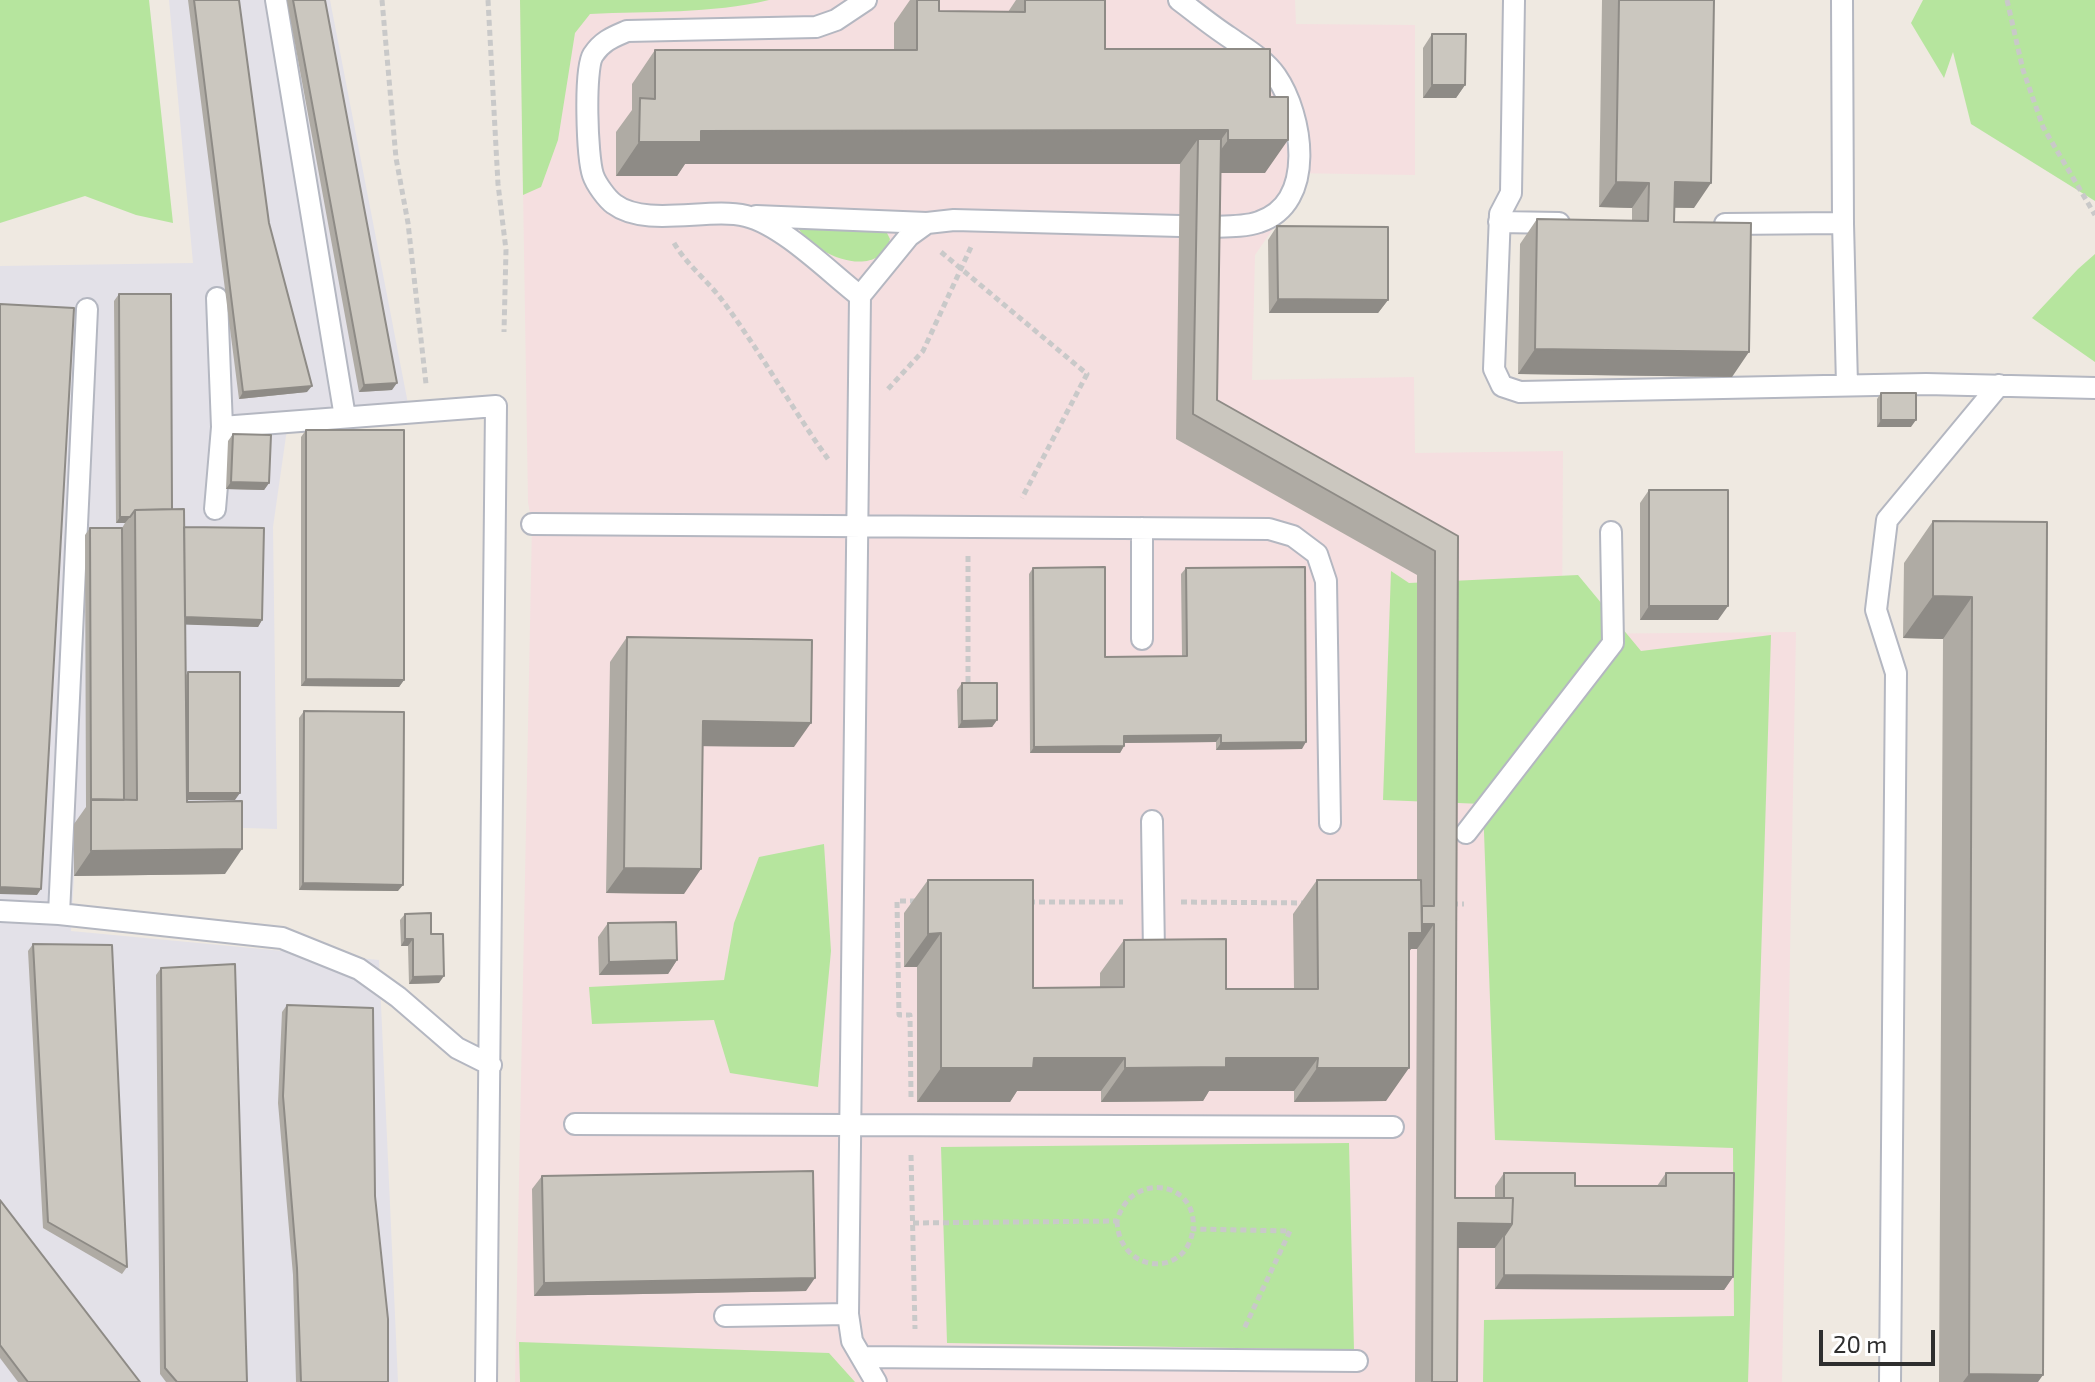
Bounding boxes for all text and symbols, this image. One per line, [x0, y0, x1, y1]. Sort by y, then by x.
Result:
scale bar [1823, 1314, 1939, 1364]
text: 20 m [1833, 1329, 1887, 1358]

